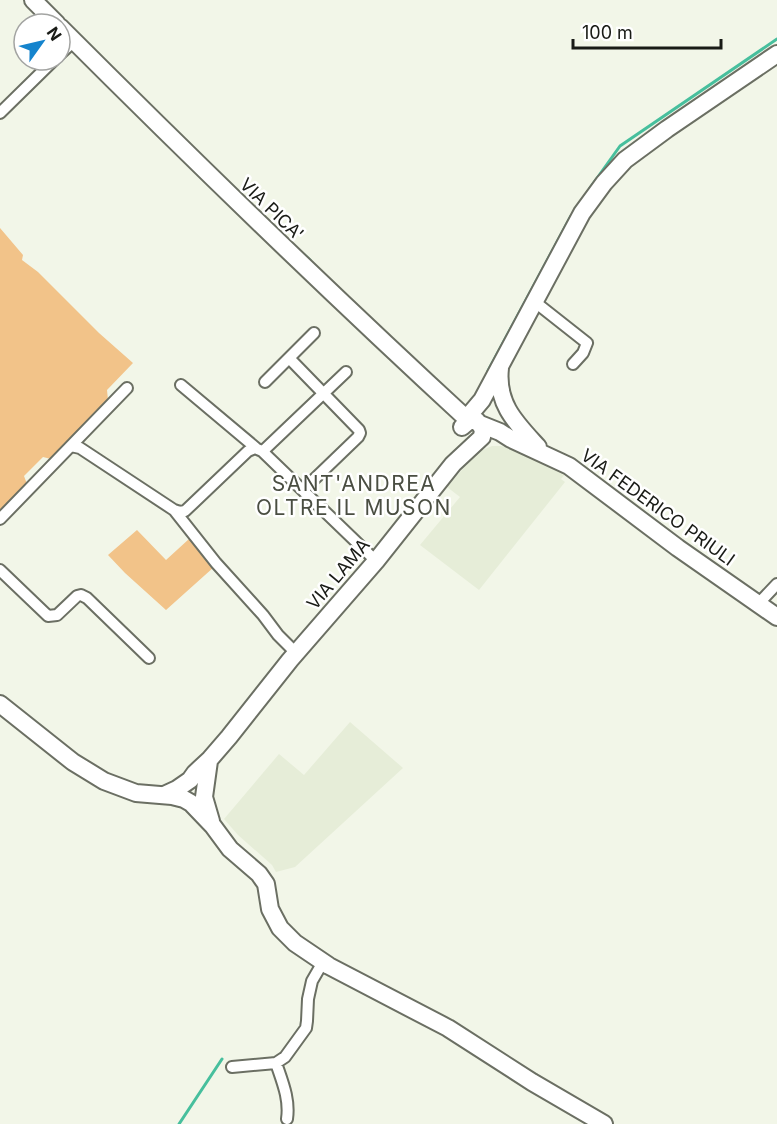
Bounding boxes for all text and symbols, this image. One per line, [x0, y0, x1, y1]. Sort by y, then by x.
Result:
north arrow [12, 12, 72, 72]
scale bar [573, 12, 722, 50]
text: 100 m [582, 22, 633, 43]
text: N [43, 23, 66, 44]
street label: VIA PICA' [236, 174, 308, 244]
street label: VIA FEDERICO PRIULI [577, 444, 739, 570]
district label: SANT'ANDREA OLTRE IL MUSON [256, 471, 452, 520]
street label: VIA LAMA [302, 534, 374, 614]

